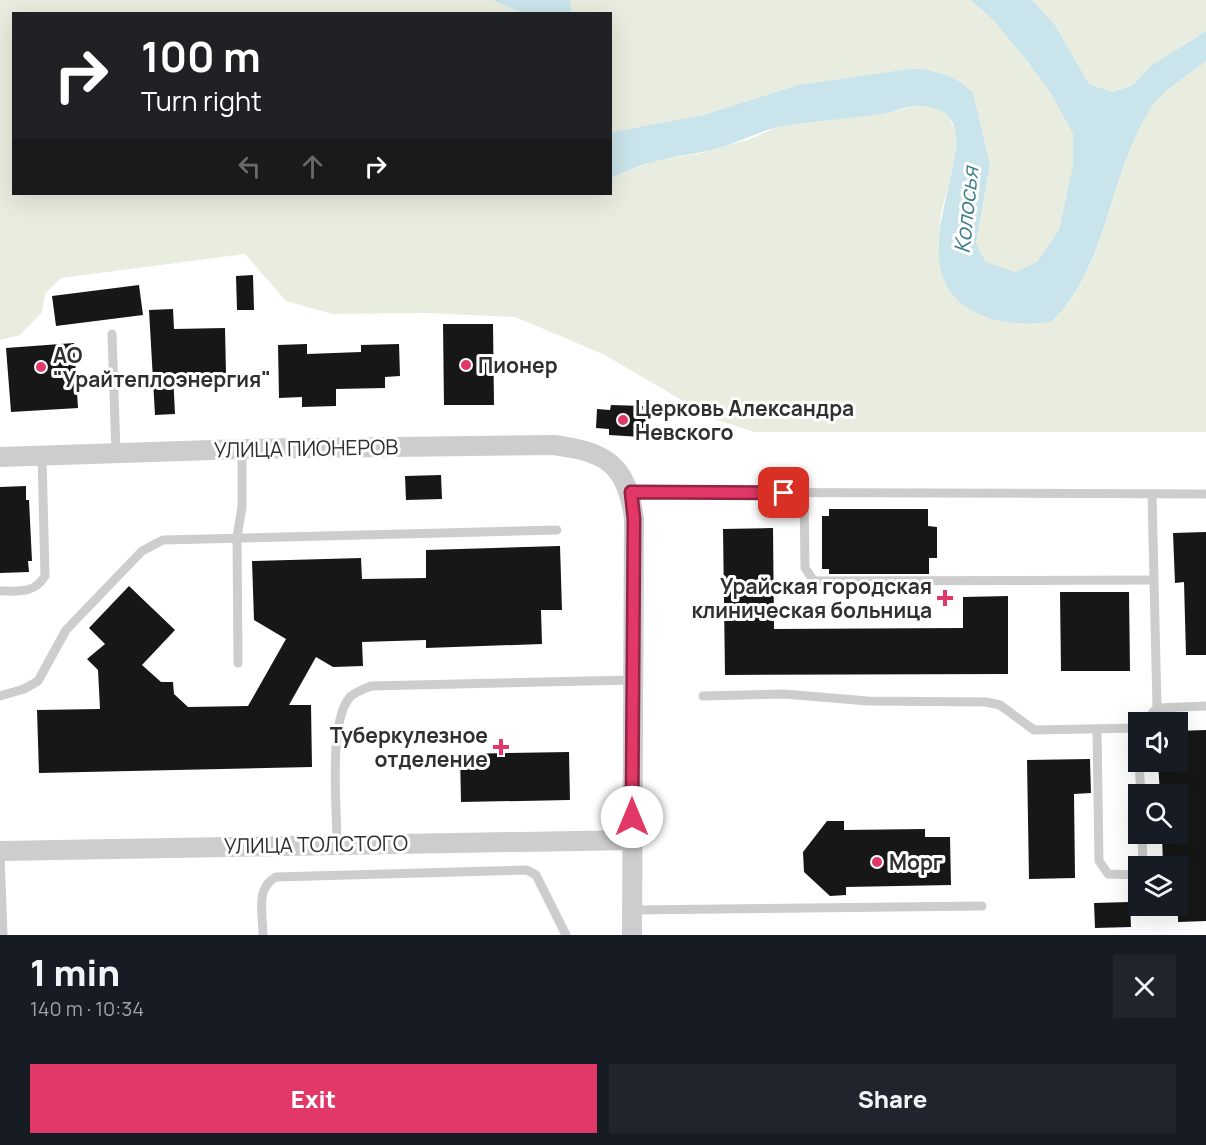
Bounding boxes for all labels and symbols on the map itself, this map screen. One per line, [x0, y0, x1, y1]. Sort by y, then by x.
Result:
water label: Колосья [947, 163, 986, 255]
place label: АО "Урайтеплоэнергия" [53, 341, 271, 393]
place label: Пионер [478, 351, 558, 379]
marker: Пионер [459, 358, 473, 372]
marker: АО "Урайтеплоэнергия" [34, 360, 48, 374]
place label: Церковь Александра Невского [635, 394, 854, 446]
marker: Церковь Александра Невского [616, 413, 630, 427]
street label: УЛИЦА ПИОНЕРОВ [214, 432, 399, 464]
pin [758, 467, 809, 518]
place label: Урайская городская клиническая больница [691, 572, 932, 624]
marker: Урайская городская клиническая больница [936, 589, 954, 607]
place label: Туберкулезное отделение [330, 721, 488, 773]
marker: Туберкулезное отделение [492, 738, 510, 756]
position arrow [600, 785, 664, 849]
street label: УЛИЦА ТОЛСТОГО [224, 828, 408, 860]
place label: Морг [889, 848, 943, 876]
marker: Морг [870, 855, 884, 869]

